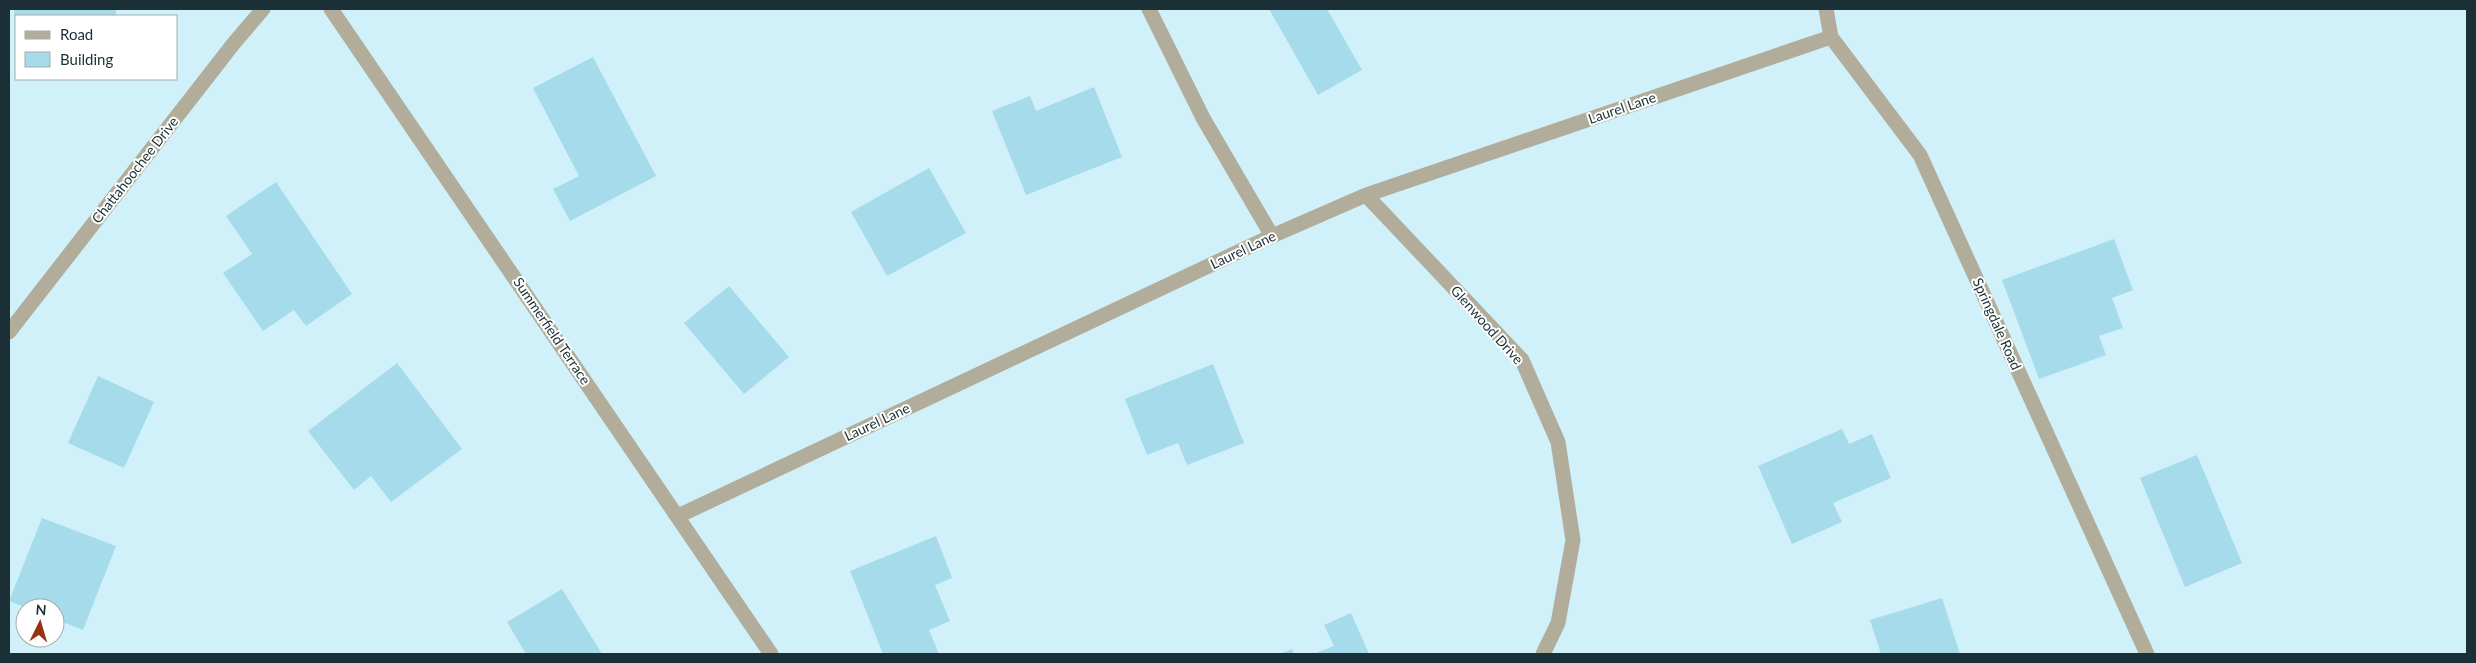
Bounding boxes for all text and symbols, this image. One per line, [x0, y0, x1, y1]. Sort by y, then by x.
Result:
legend [15, 15, 178, 80]
text: Road [60, 25, 93, 43]
text: Building [60, 50, 113, 68]
street label: Laurel Lane [1586, 88, 1658, 127]
street label: Chattahoochee Drive [88, 113, 181, 226]
street label: Laurel Lane [1207, 227, 1278, 272]
street label: Summerfield Terrace [510, 274, 595, 387]
street label: Springdale Road [1970, 275, 2025, 372]
street label: Glenwood Drive [1448, 282, 1527, 368]
street label: Laurel Lane [841, 399, 912, 444]
north arrow [15, 598, 65, 648]
text: N [35, 601, 47, 618]

